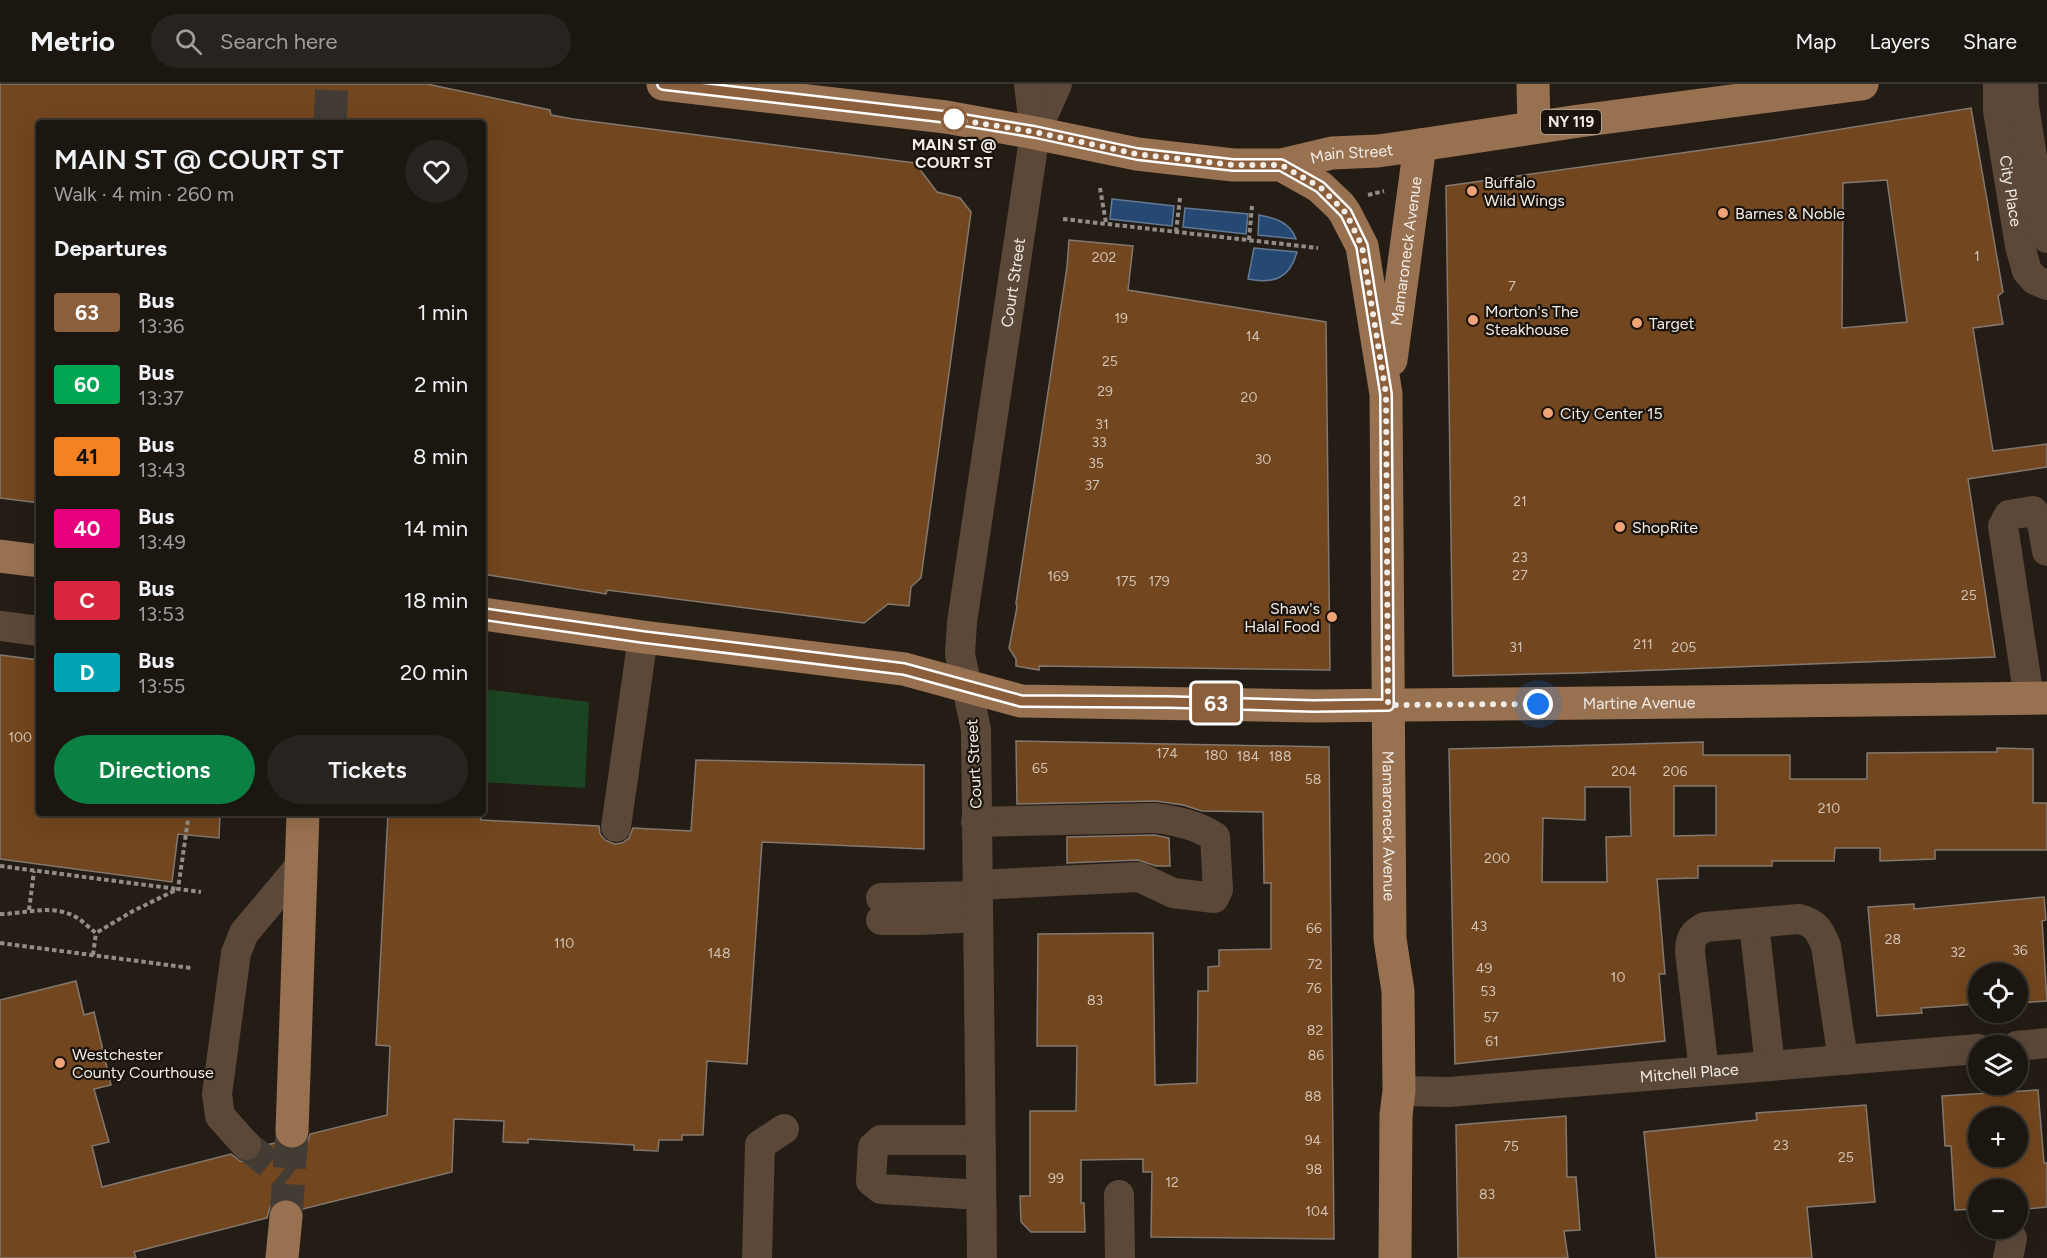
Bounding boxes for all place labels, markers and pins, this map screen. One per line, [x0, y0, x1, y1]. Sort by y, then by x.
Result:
marker: MAIN ST @ COURT ST [941, 106, 967, 132]
place label: MAIN ST @ COURT ST [912, 135, 996, 172]
place label: Buffalo Wild Wings [1484, 173, 1565, 210]
marker: Buffalo Wild Wings [1465, 184, 1479, 198]
place label: Barnes & Noble [1735, 204, 1845, 223]
marker: Barnes & Noble [1716, 206, 1730, 220]
place label: Morton's The Steakhouse [1485, 302, 1579, 339]
marker: Morton's The Steakhouse [1466, 313, 1480, 327]
place label: Target [1649, 314, 1695, 333]
marker: Target [1630, 316, 1644, 330]
place label: City Center 15 [1560, 404, 1663, 423]
marker: City Center 15 [1541, 406, 1555, 420]
place label: ShopRite [1632, 518, 1698, 537]
marker: ShopRite [1613, 520, 1627, 534]
place label: Shaw's Halal Food [1244, 599, 1320, 636]
marker: Shaw's Halal Food [1325, 610, 1339, 624]
place label: Westchester County Courthouse [72, 1045, 214, 1082]
marker: Westchester County Courthouse [53, 1056, 67, 1070]

